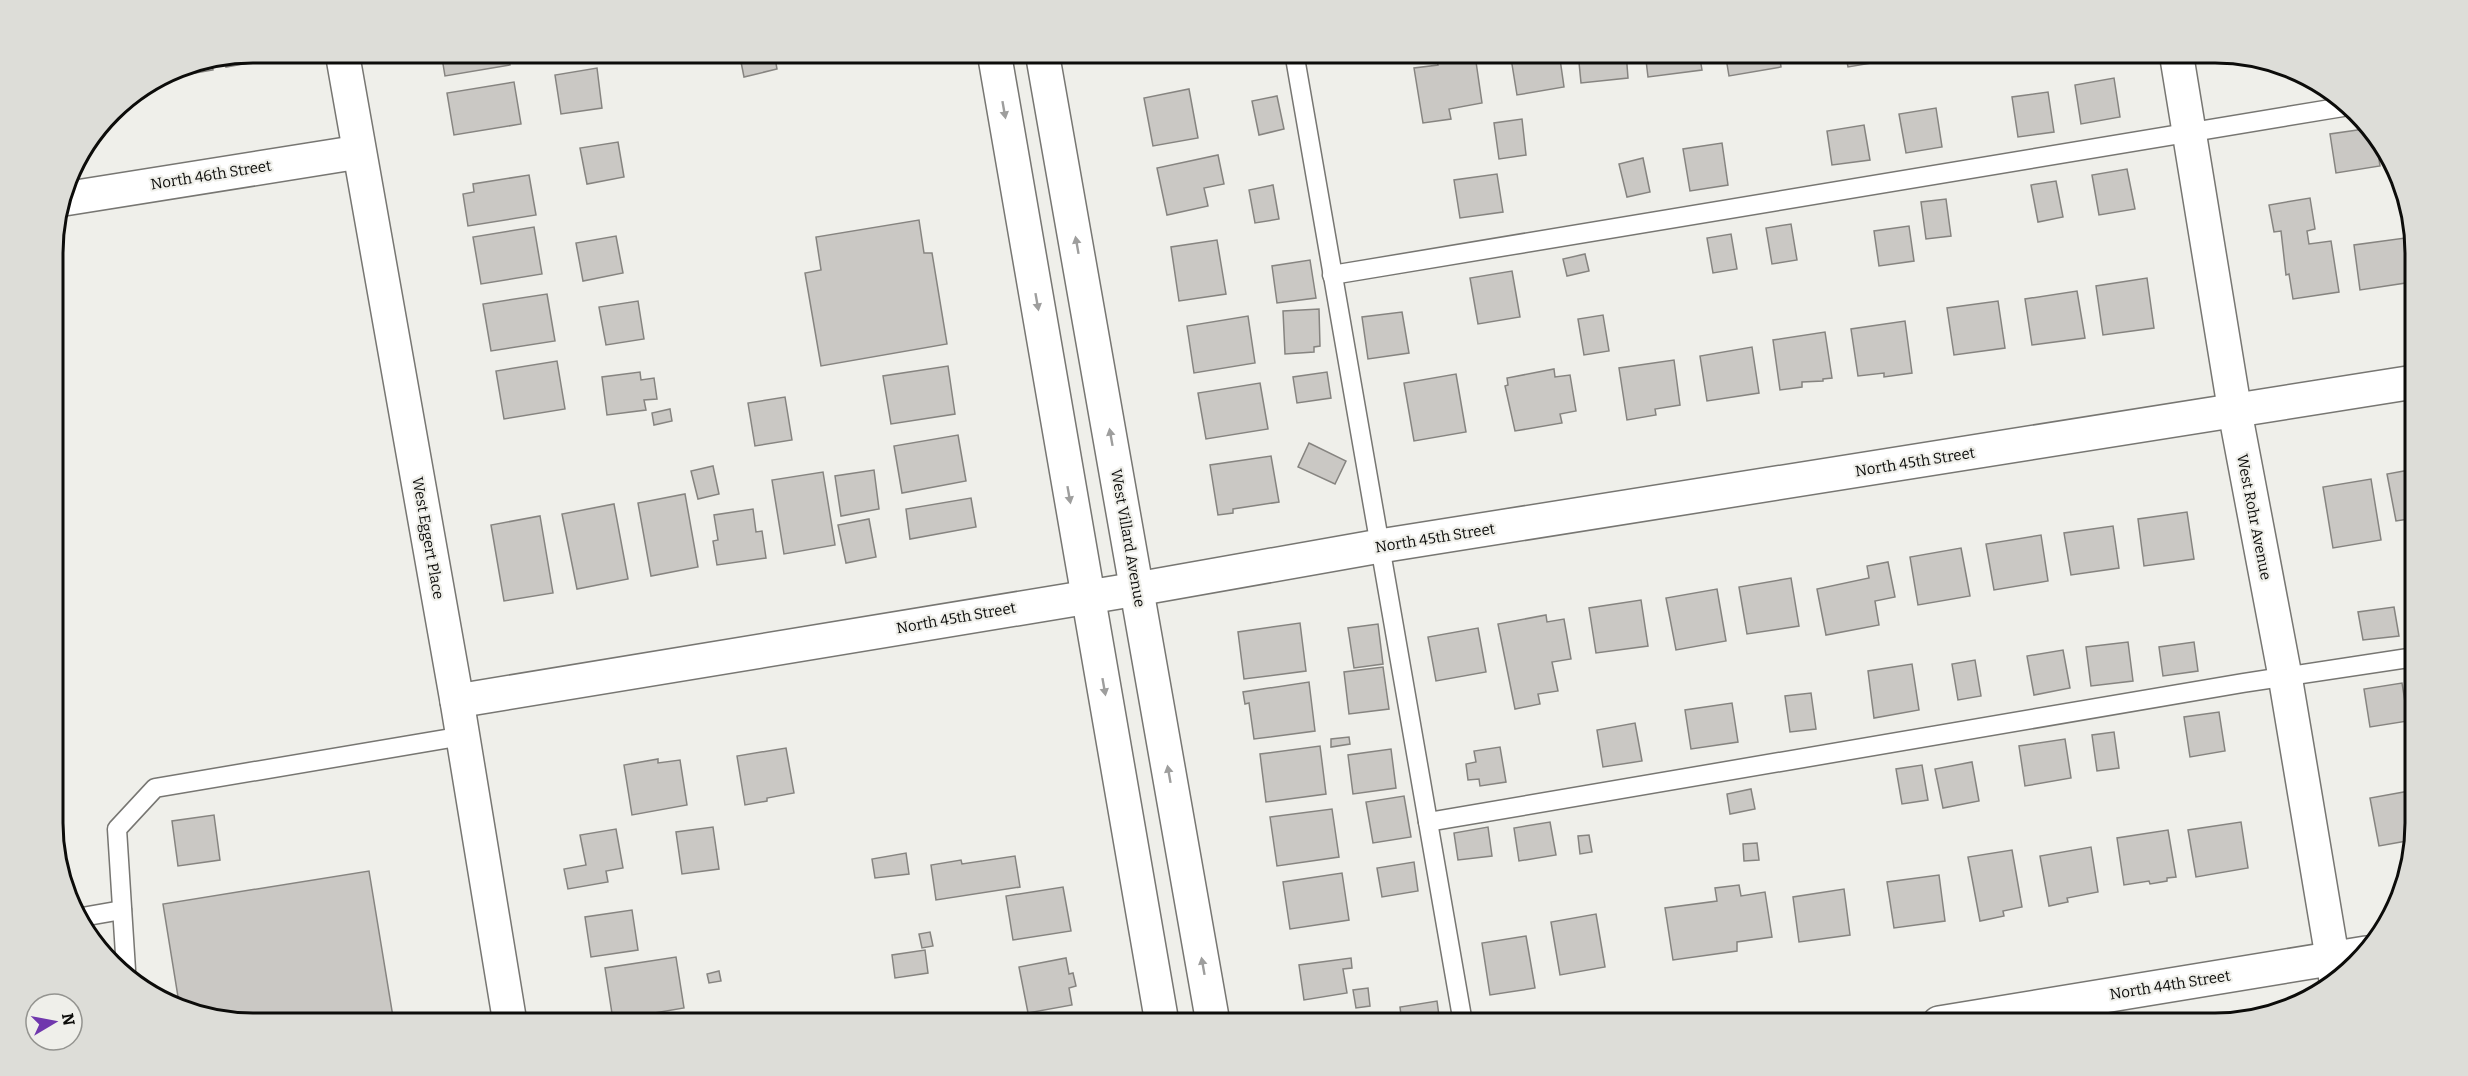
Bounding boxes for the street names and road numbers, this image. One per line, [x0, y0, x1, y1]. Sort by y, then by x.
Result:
street label: North 46th Street [149, 156, 273, 193]
street label: North 45th Street [1854, 444, 1977, 480]
street label: West Rohr Avenue [2233, 452, 2275, 582]
street label: West Villard Avenue [1107, 468, 1149, 608]
street label: West Eggert Place [408, 476, 448, 600]
street label: North 45th Street [1374, 520, 1497, 556]
street label: North 45th Street [895, 599, 1018, 637]
street label: North 44th Street [2108, 966, 2232, 1003]

